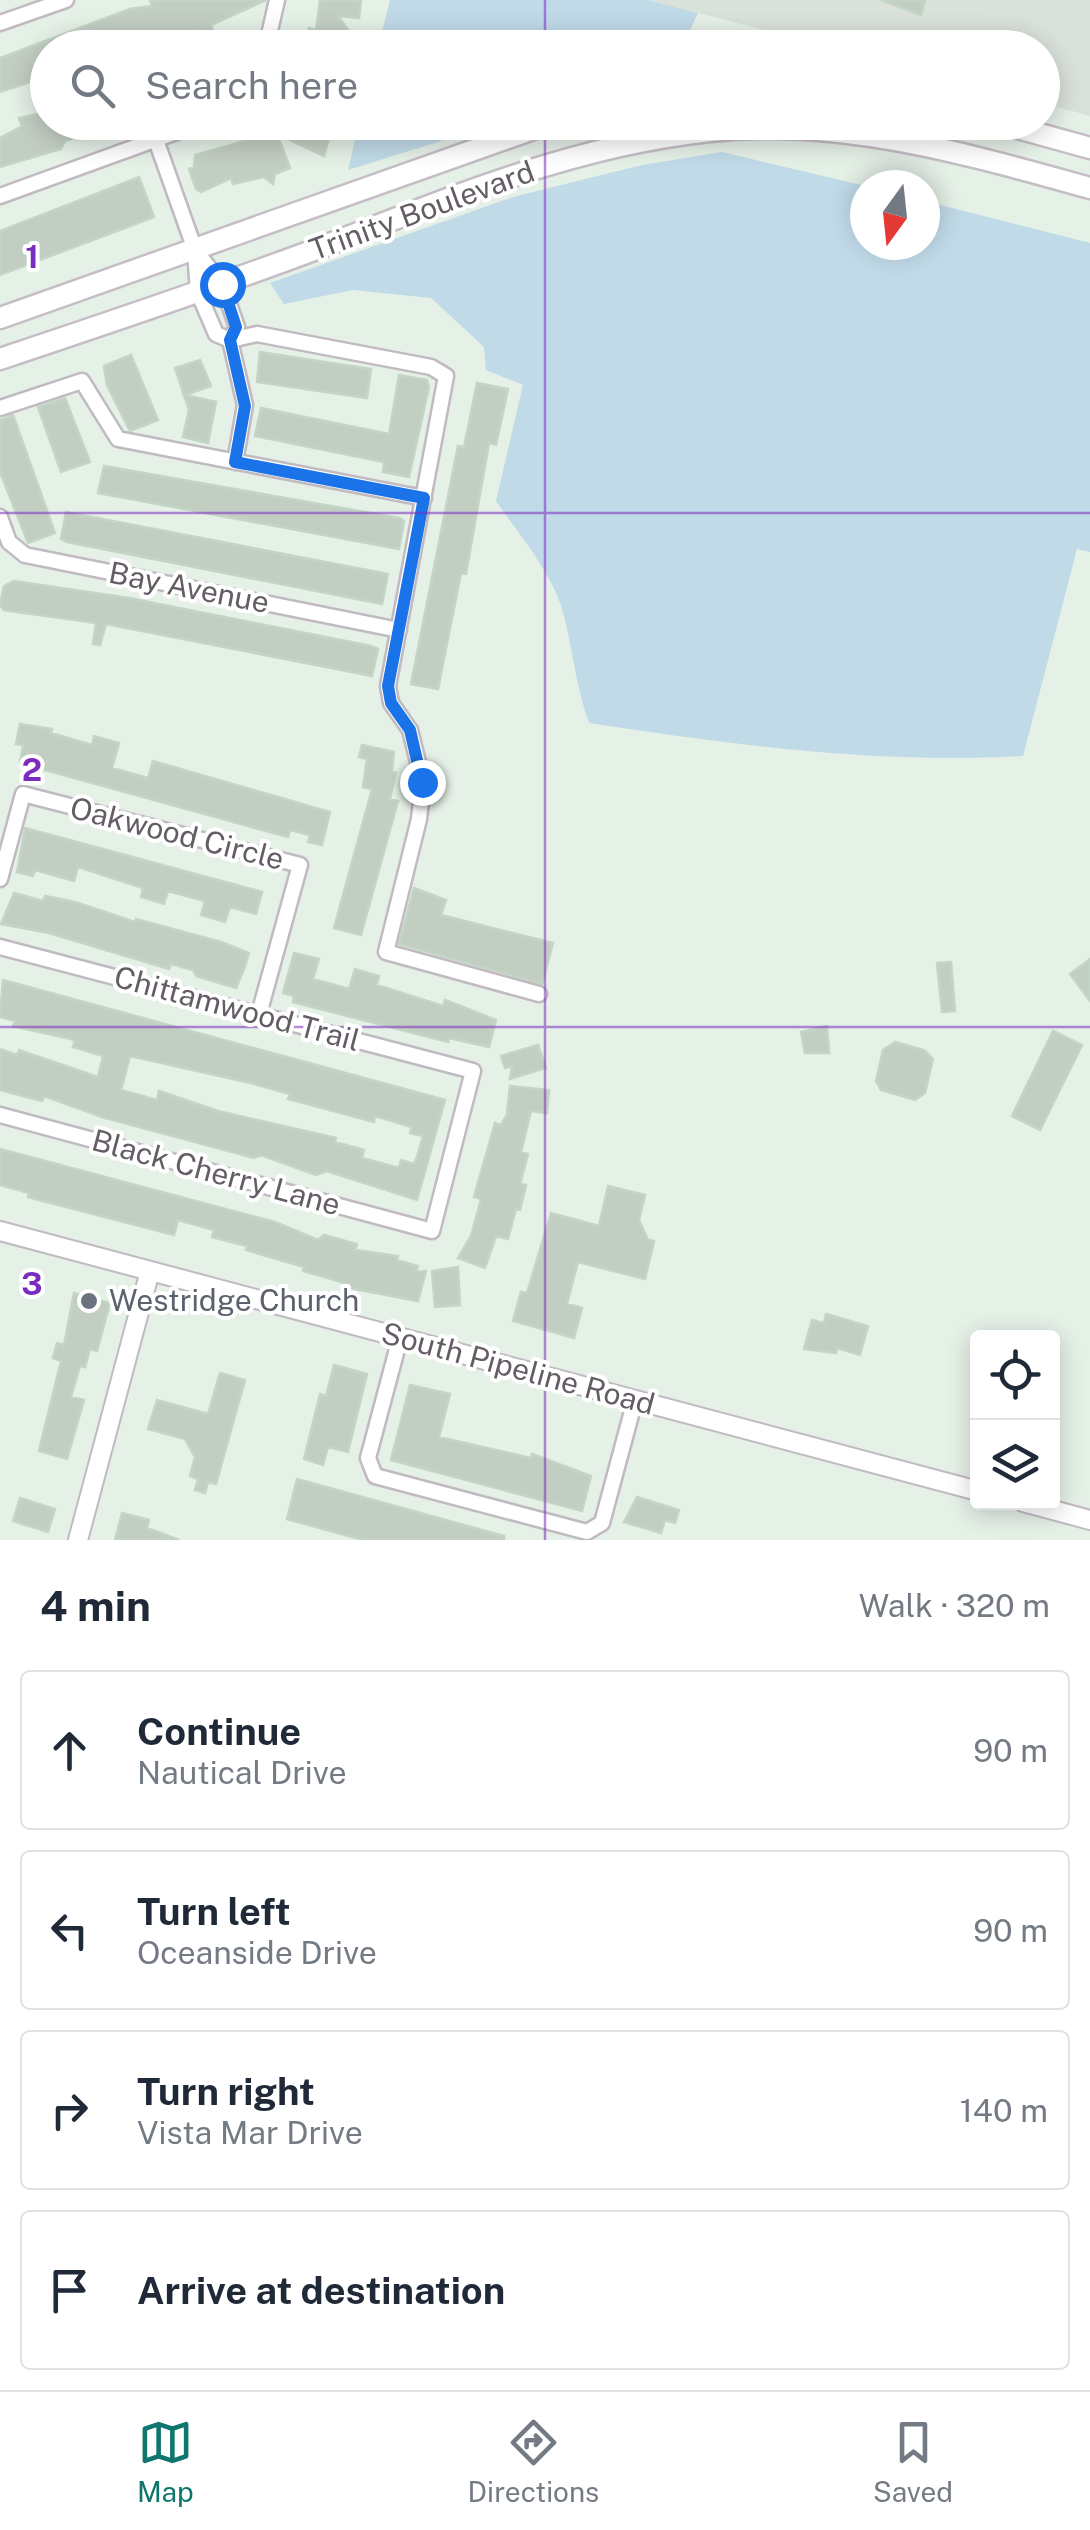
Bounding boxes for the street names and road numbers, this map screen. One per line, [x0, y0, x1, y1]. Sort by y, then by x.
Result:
street label: Trinity Boulevard [304, 153, 539, 267]
street label: Bay Avenue [106, 554, 272, 620]
street label: Oakwood Circle [67, 789, 288, 877]
street label: Chittamwood Trail [111, 958, 364, 1058]
street label: Black Cherry Lane [88, 1122, 344, 1223]
street label: South Pipeline Road [378, 1314, 659, 1422]

